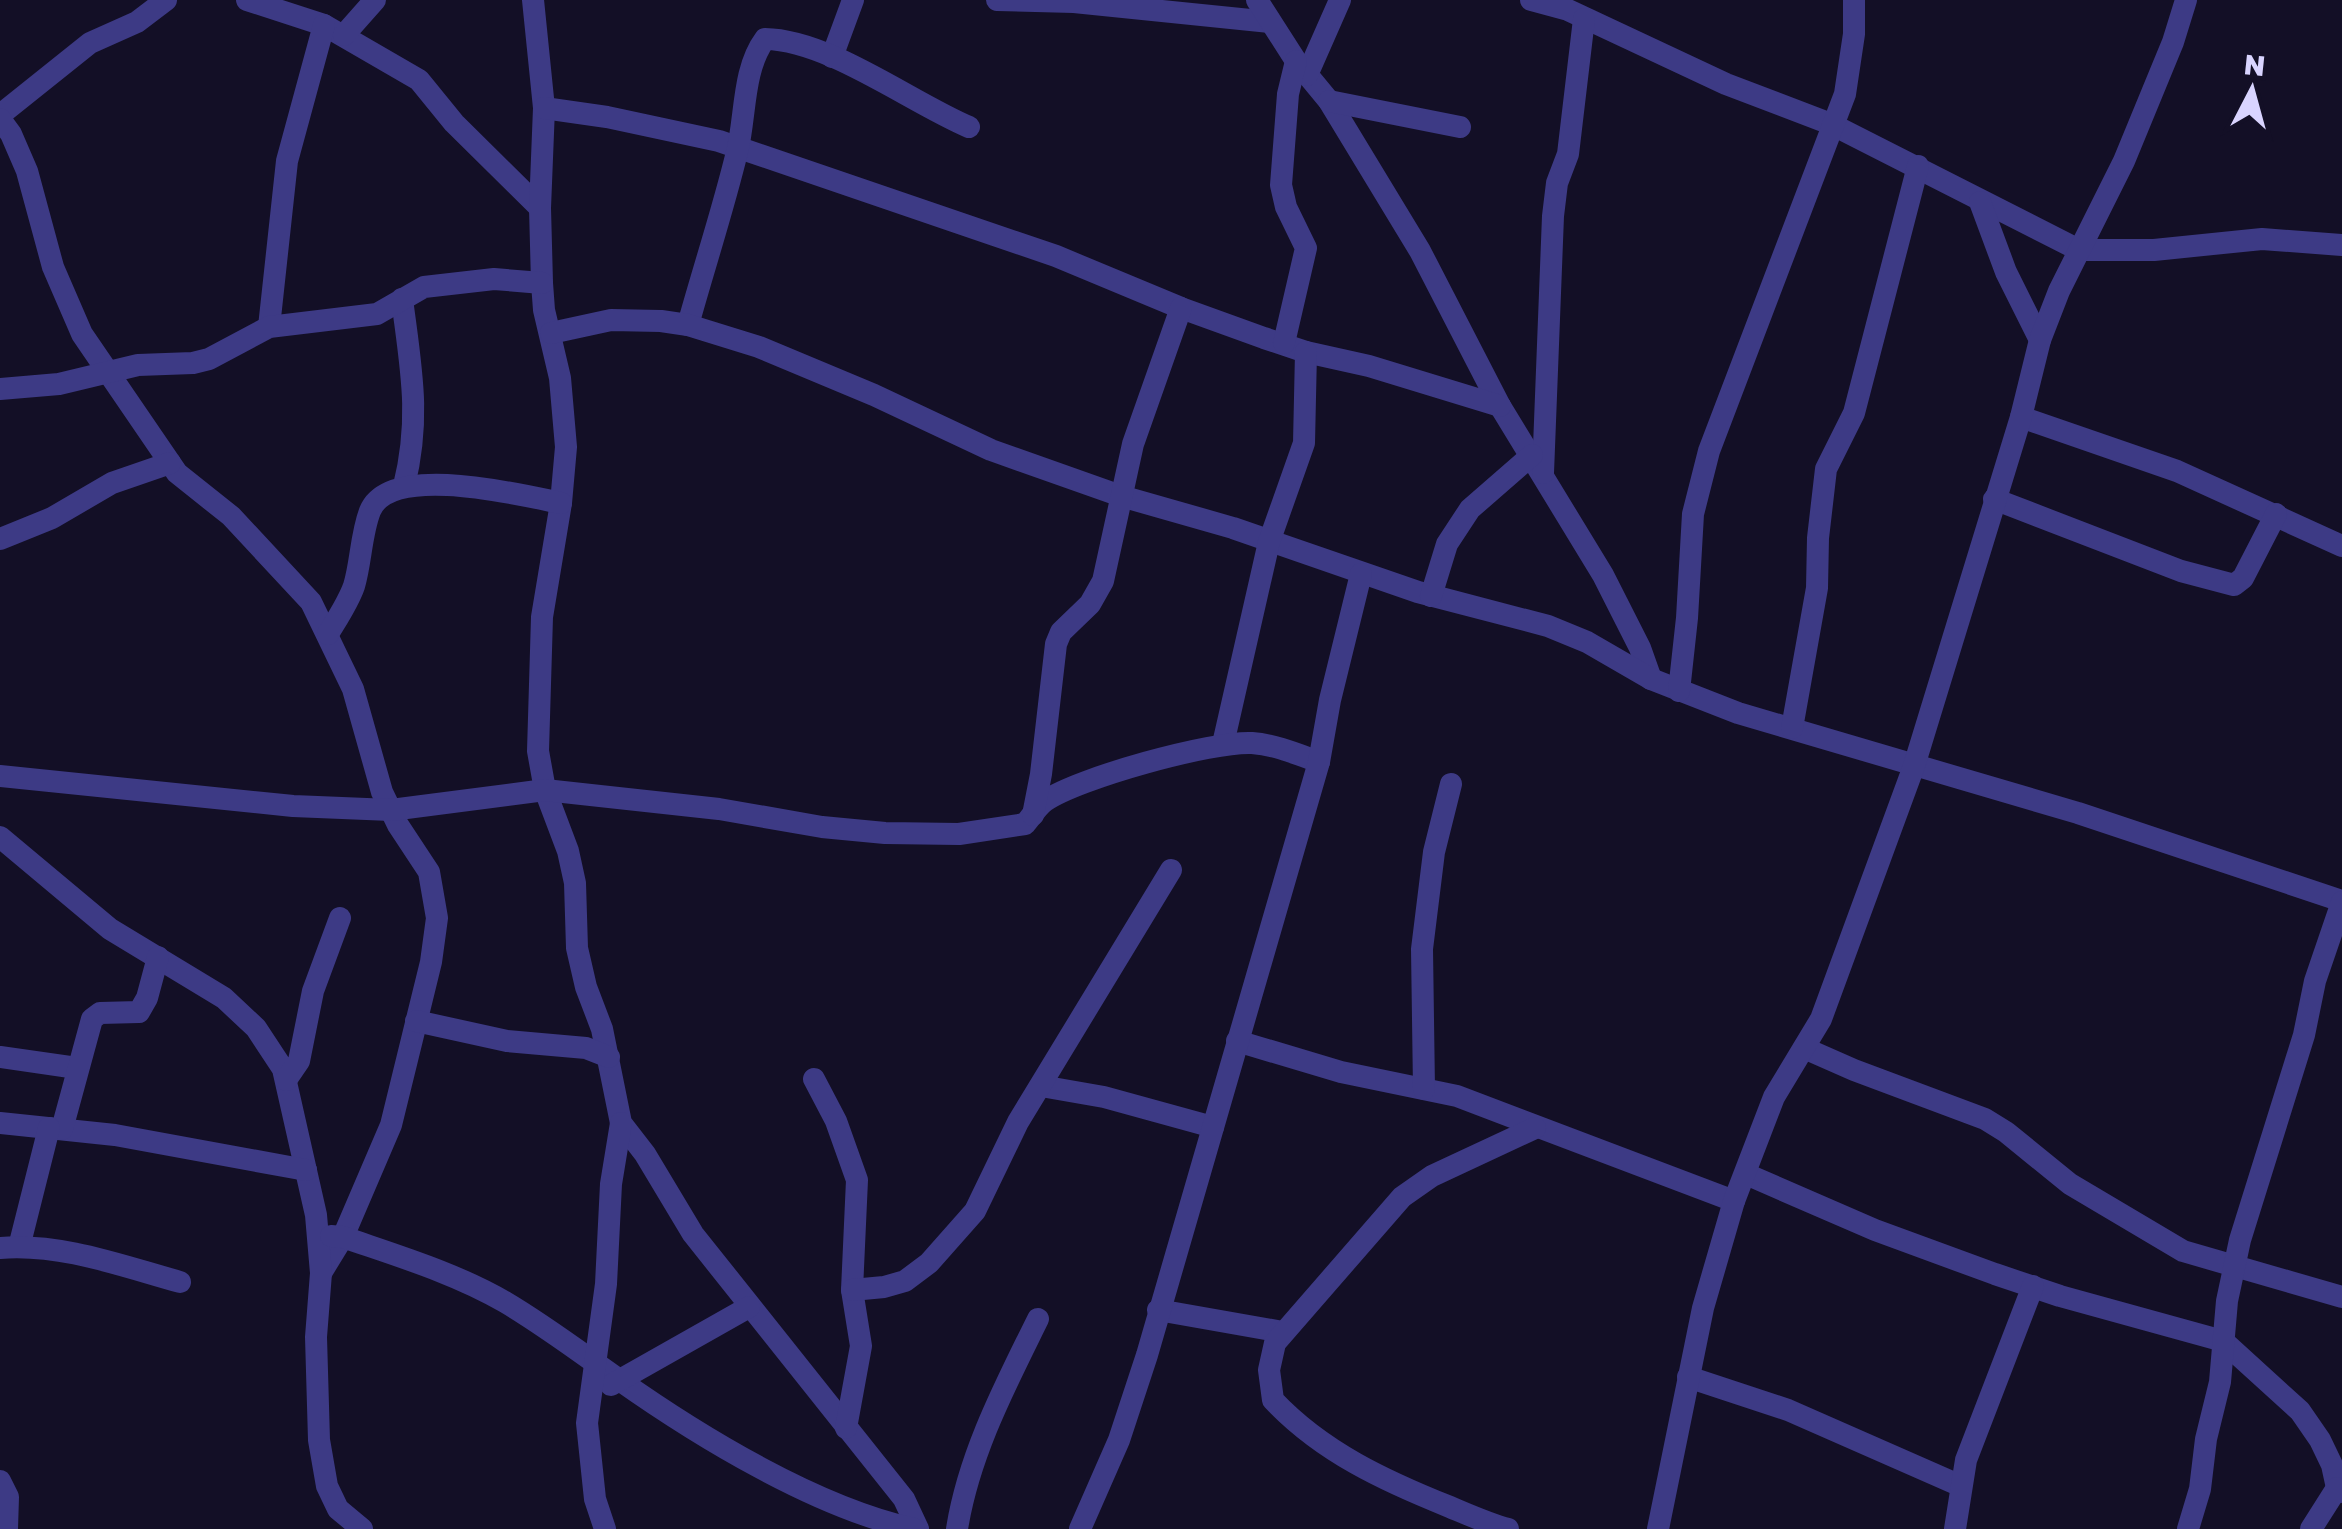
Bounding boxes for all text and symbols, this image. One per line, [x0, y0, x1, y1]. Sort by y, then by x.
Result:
north arrow [2202, 40, 2302, 140]
text: N [2242, 47, 2267, 82]

